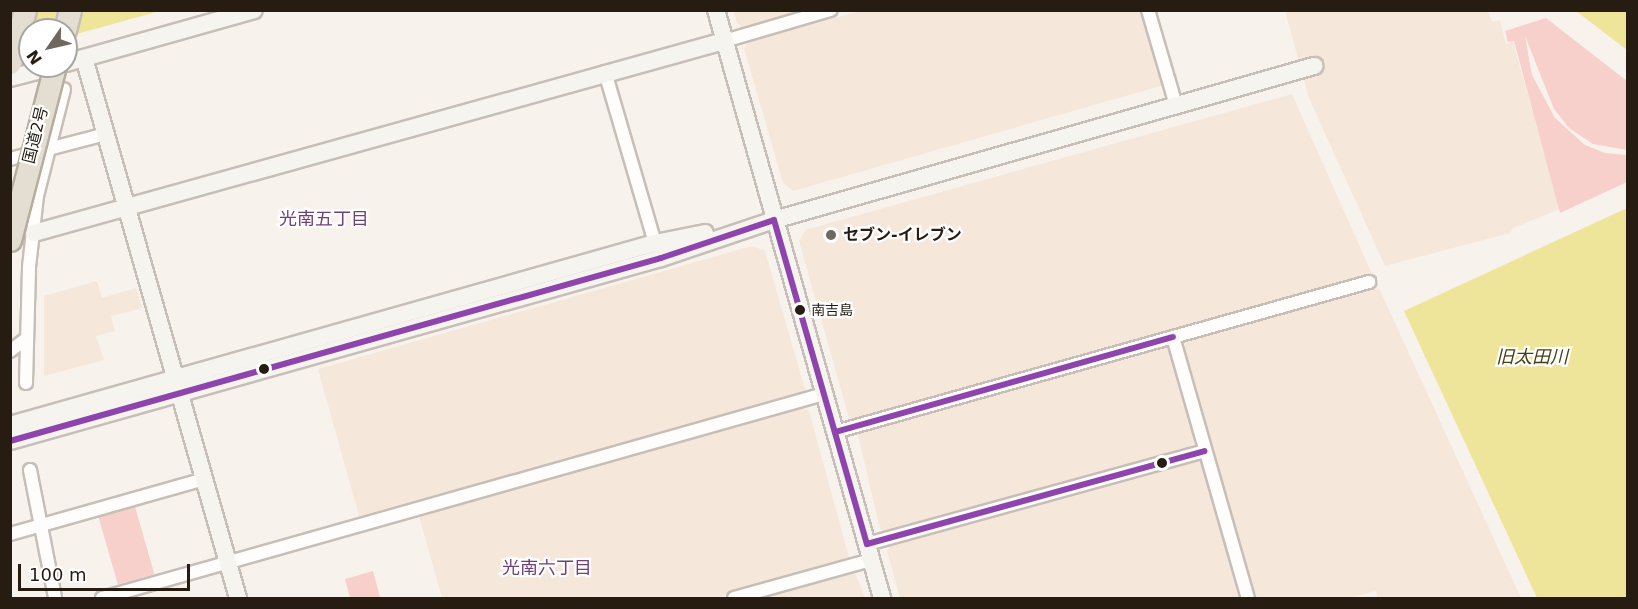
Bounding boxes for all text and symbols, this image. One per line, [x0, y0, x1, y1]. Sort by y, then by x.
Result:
north arrow [18, 18, 78, 78]
text: N [23, 46, 46, 68]
street label: 国道2号 [20, 104, 52, 166]
district label: 光南五丁目 [279, 208, 369, 230]
place label: セブン-イレブン [843, 225, 962, 245]
marker: セブン-イレブン [824, 228, 838, 242]
place label: 南吉島 [811, 302, 853, 318]
marker: 南吉島 [794, 304, 806, 316]
water label: 旧太田川 [1496, 346, 1568, 368]
unlabelled marker [258, 363, 270, 375]
unlabelled marker [1156, 457, 1168, 469]
scale bar [21, 552, 194, 590]
district label: 光南六丁目 [502, 557, 592, 579]
text: 100 m [29, 564, 87, 585]

